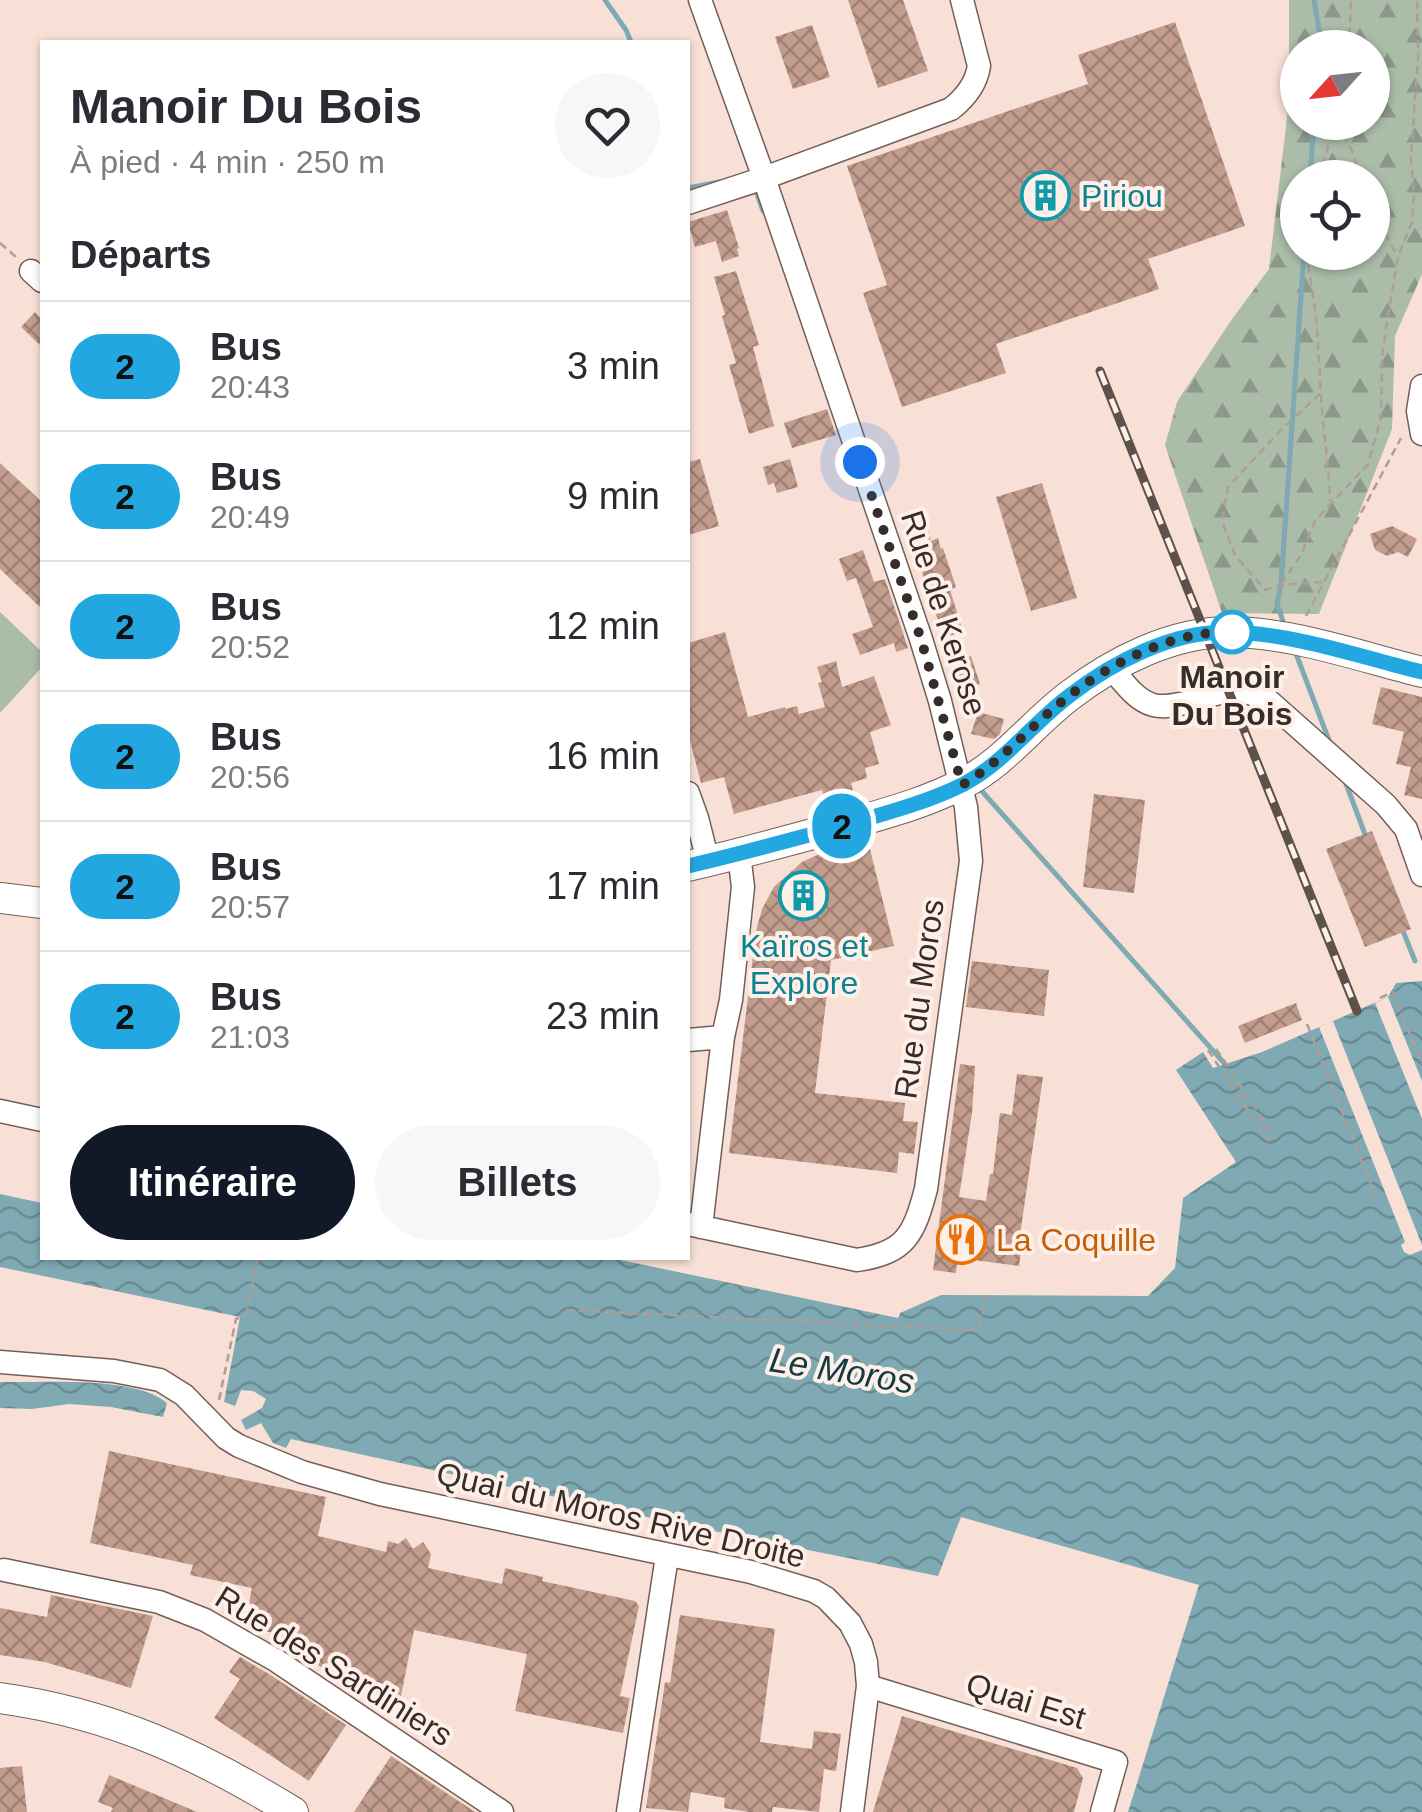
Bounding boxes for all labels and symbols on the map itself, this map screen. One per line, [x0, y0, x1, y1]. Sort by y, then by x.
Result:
north arrow [1280, 30, 1390, 140]
building icon: Piriou [1020, 170, 1072, 222]
place label: Piriou [1081, 178, 1163, 214]
your location [835, 437, 885, 487]
street label: Rue de Kerose [894, 506, 994, 720]
marker: Manoir Du Bois [1211, 611, 1253, 653]
place label: Manoir Du Bois [1172, 659, 1292, 732]
line badge: 2 [810, 794, 874, 858]
building icon: Kaïros et Explore [778, 870, 830, 922]
street label: Rue du Moros [887, 897, 951, 1101]
place label: Kaïros et Explore [740, 928, 868, 1001]
restaurant icon: La Coquille [935, 1214, 987, 1266]
place label: La Coquille [996, 1222, 1156, 1258]
water label: Le Moros [767, 1339, 917, 1401]
street label: Quai du Moros Rive Droite [433, 1455, 809, 1575]
street label: Rue des Sardiniers [209, 1579, 459, 1753]
street label: Quai Est [962, 1666, 1090, 1736]

